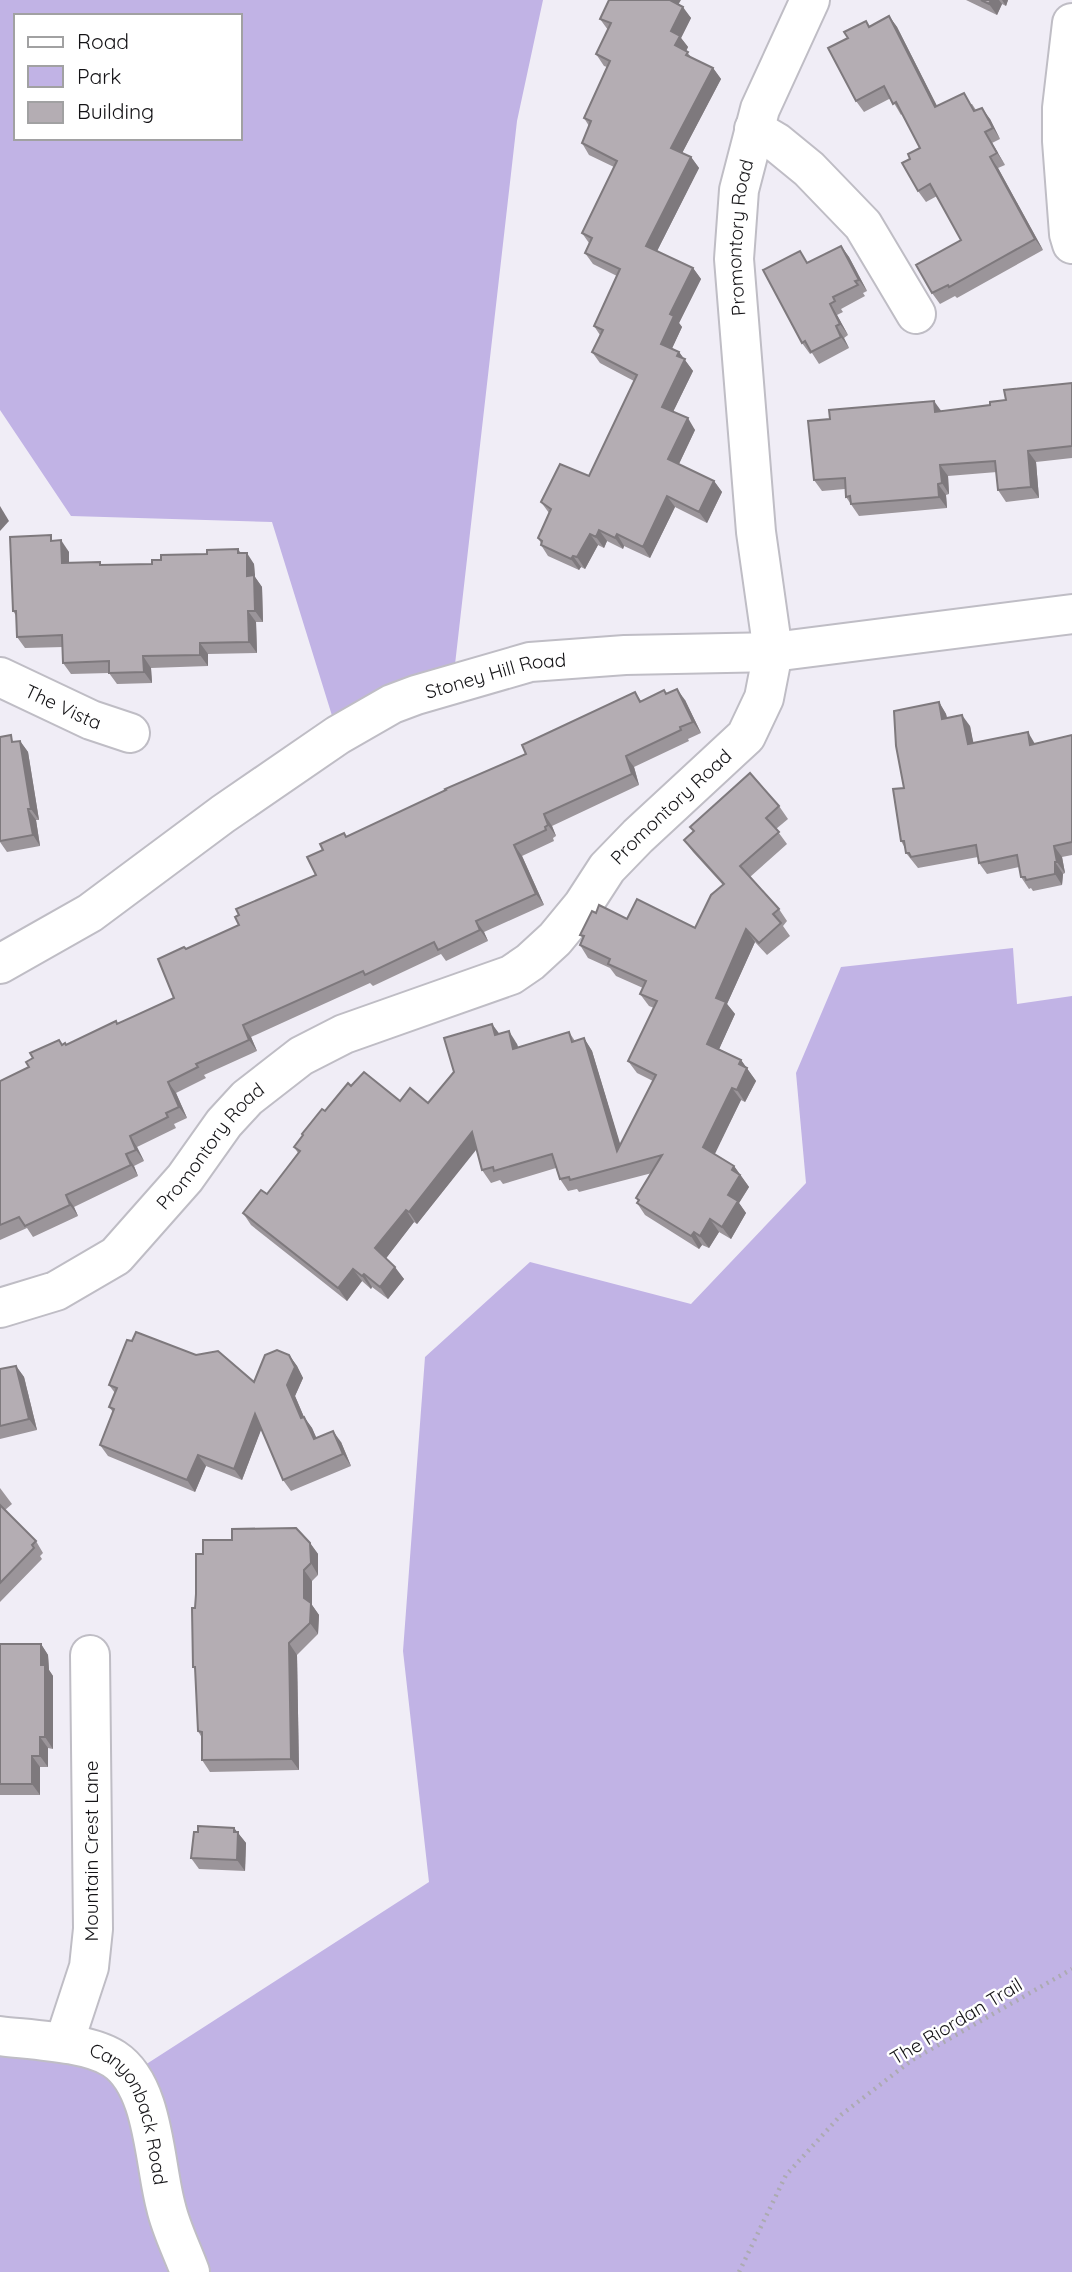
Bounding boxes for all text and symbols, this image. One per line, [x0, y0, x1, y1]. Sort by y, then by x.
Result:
legend [14, 14, 242, 140]
text: Road [77, 28, 129, 54]
text: Park [77, 63, 121, 89]
text: Building [77, 98, 154, 124]
street label: Promontory Road [722, 156, 759, 317]
street label: Stoney Hill Road [422, 647, 567, 704]
street label: The Vista [21, 679, 105, 735]
street label: Promontory Road [605, 744, 736, 869]
street label: Promontory Road [151, 1077, 269, 1214]
street label: Mountain Crest Lane [79, 1760, 103, 1942]
street label: The Riordan Trail [886, 1972, 1026, 2070]
street label: Canyonback Road [87, 2037, 173, 2187]

